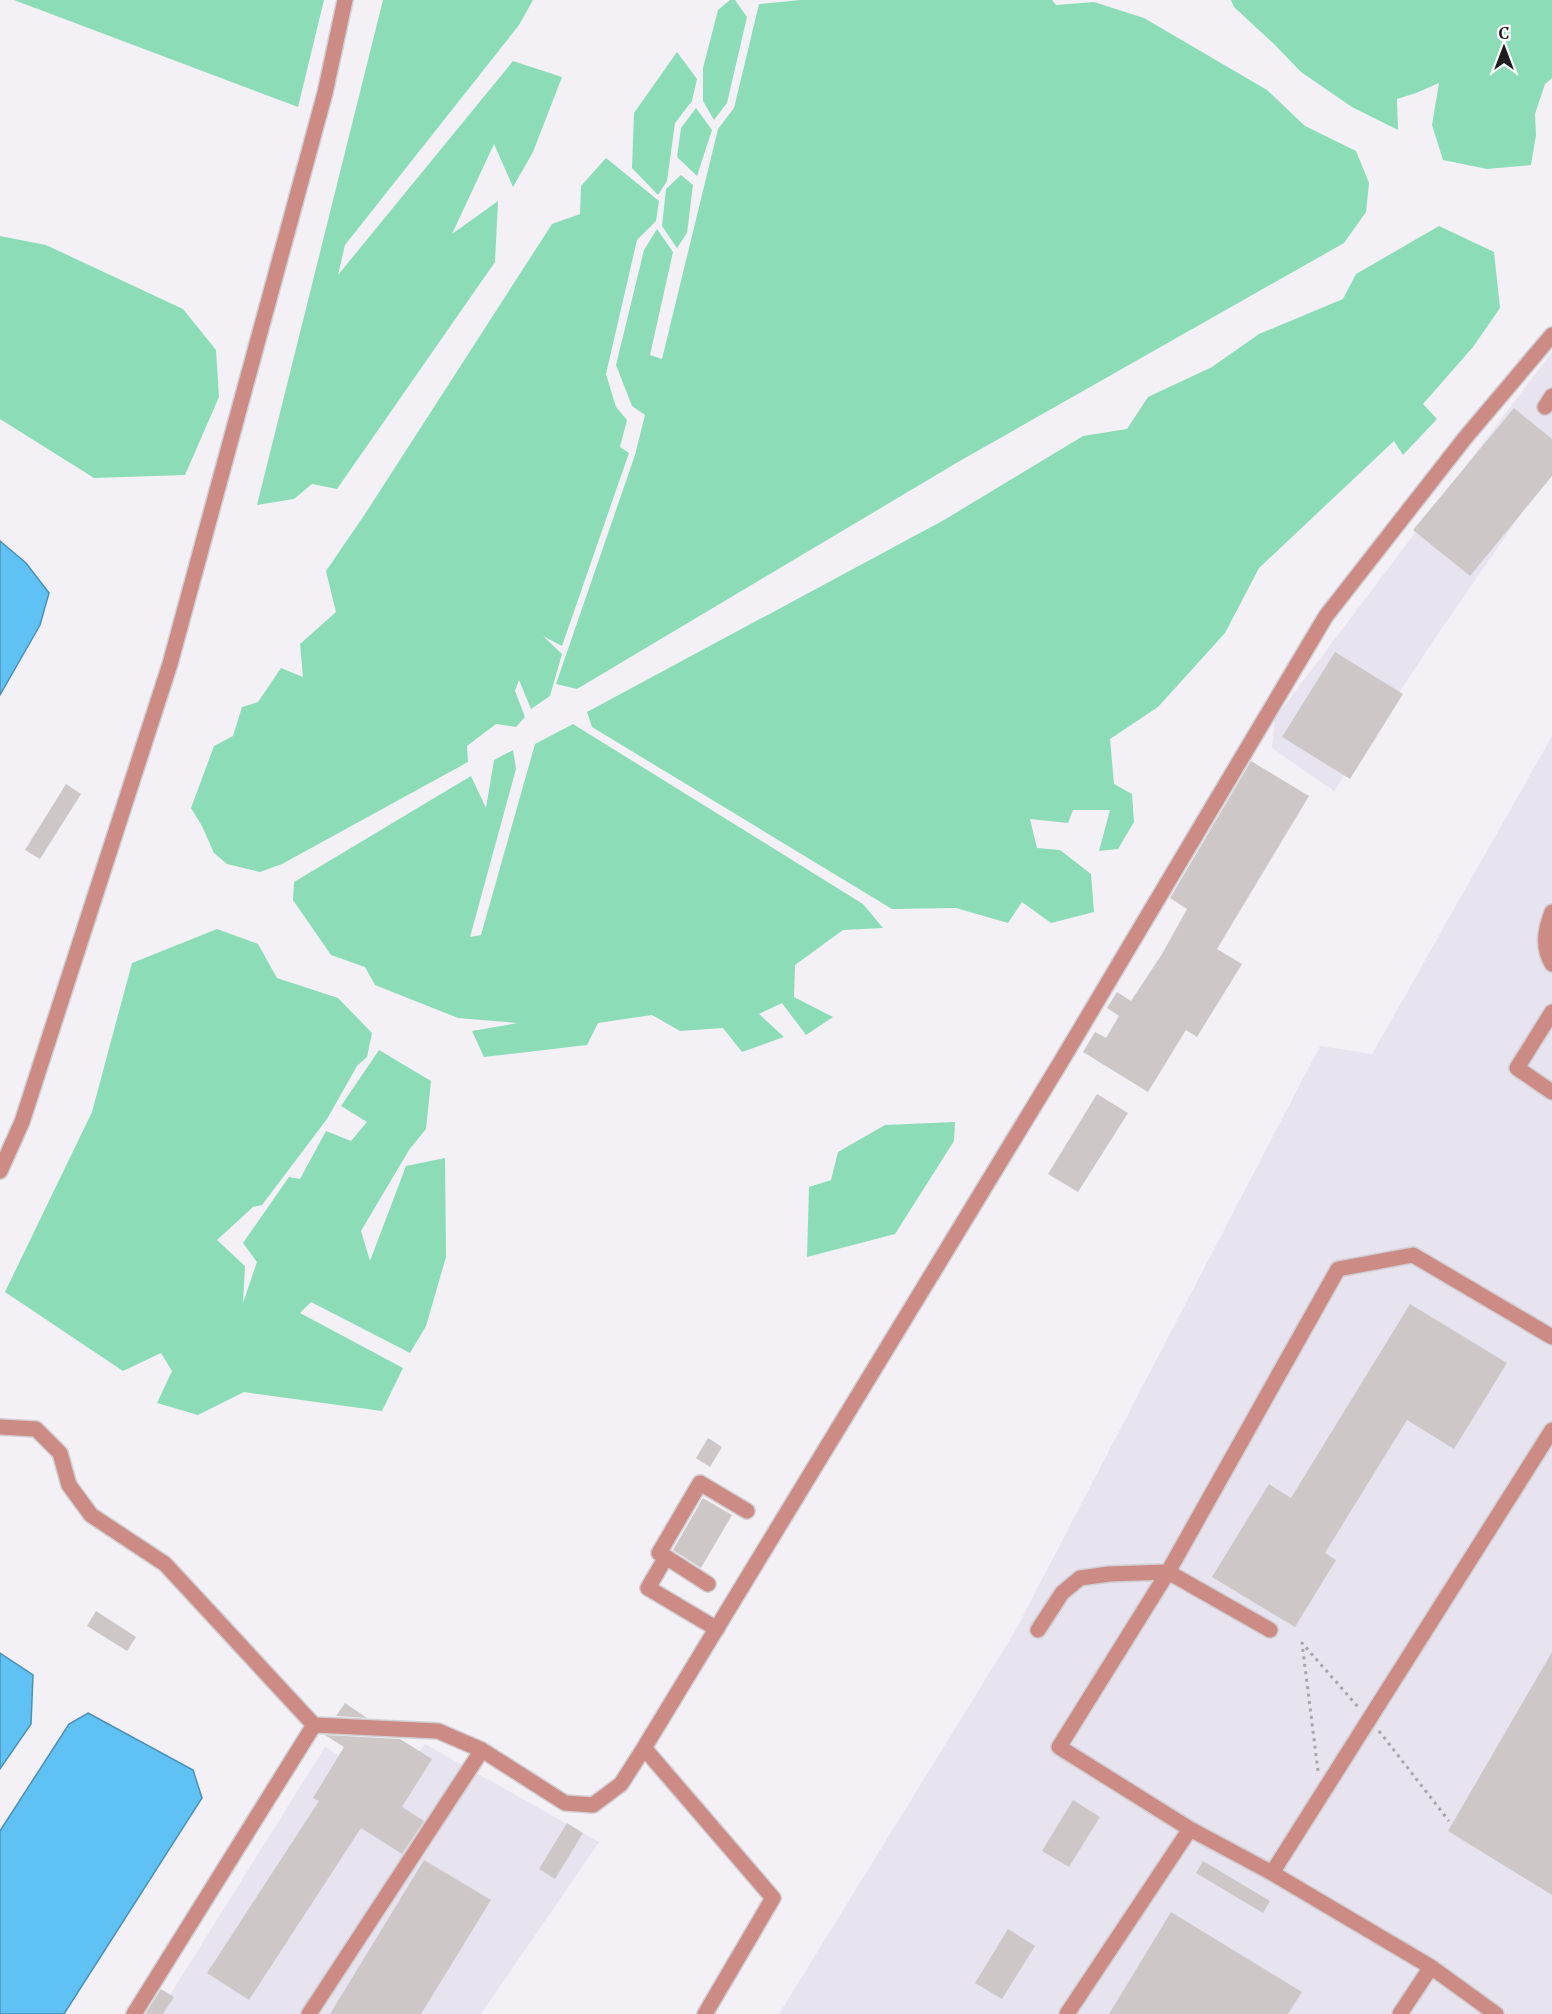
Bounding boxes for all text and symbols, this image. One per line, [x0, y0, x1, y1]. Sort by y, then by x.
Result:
north arrow [1474, 18, 1534, 78]
text: С [1499, 23, 1509, 43]

